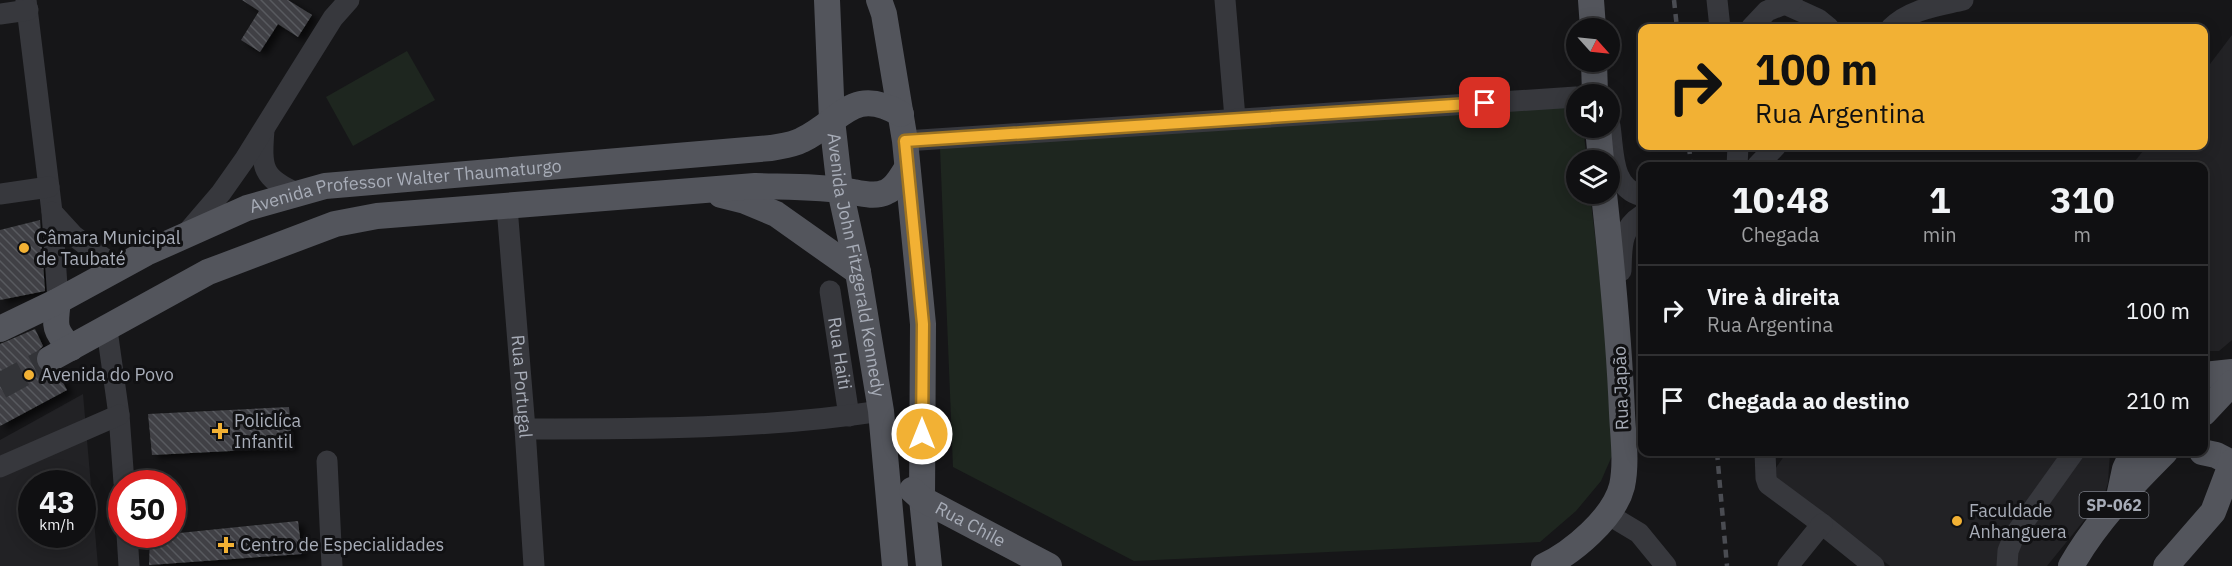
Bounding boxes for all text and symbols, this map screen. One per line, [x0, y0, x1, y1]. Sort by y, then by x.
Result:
north arrow [1566, 18, 1620, 72]
map controls [1566, 18, 1620, 204]
text: 100 m [1755, 42, 1878, 97]
icon: right [1656, 48, 1734, 126]
pin [1459, 77, 1510, 128]
button: sound [1566, 84, 1620, 138]
icon: arrive [1468, 86, 1501, 119]
text: Rua Argentina [1755, 95, 1925, 130]
street label: Avenida John Fitzgerald Kennedy [823, 132, 890, 399]
button: layers [1566, 150, 1620, 204]
street label: Avenida Professor Walter Thaumaturgo [247, 154, 563, 218]
text: 10:48 [1731, 176, 1830, 223]
text: 1 [1929, 176, 1951, 223]
text: 310 [2050, 176, 2115, 223]
text: Chegada [1741, 221, 1820, 248]
text: min [1923, 221, 1957, 248]
text: m [2074, 221, 2091, 248]
place label: Câmara Municipal de Taubaté [36, 226, 181, 270]
marker: Câmara Municipal de Taubaté [17, 241, 31, 255]
text: Vire à direita [1707, 282, 1840, 311]
icon: right [1656, 294, 1689, 327]
text: 100 m [2126, 296, 2190, 325]
text: Rua Argentina [1707, 311, 1833, 338]
street label: Rua Haiti [823, 315, 857, 391]
street label: Rua Portugal [506, 334, 538, 439]
street label: Rua Japão [1608, 345, 1633, 431]
place label: Avenida do Povo [41, 363, 174, 386]
marker: Avenida do Povo [22, 368, 36, 382]
icon: arrive [1656, 384, 1689, 417]
text: Chegada ao destino [1707, 386, 1910, 415]
text: 210 m [2126, 386, 2190, 415]
position arrow [890, 402, 954, 466]
place label: Policlíca Infantil [234, 409, 302, 453]
marker: Policlíca Infantil [211, 422, 229, 440]
speed limit sign: 50 [108, 470, 186, 548]
text: 43 [39, 482, 75, 521]
road number: SP-062 [2080, 492, 2148, 518]
street label: Rua Chile [931, 496, 1010, 552]
place label: Faculdade Anhanguera [1969, 499, 2067, 543]
marker: Faculdade Anhanguera [1950, 514, 1964, 528]
text: km/h [39, 515, 75, 534]
place label: Centro de Especialidades [240, 533, 444, 556]
marker: Centro de Especialidades [217, 536, 235, 554]

